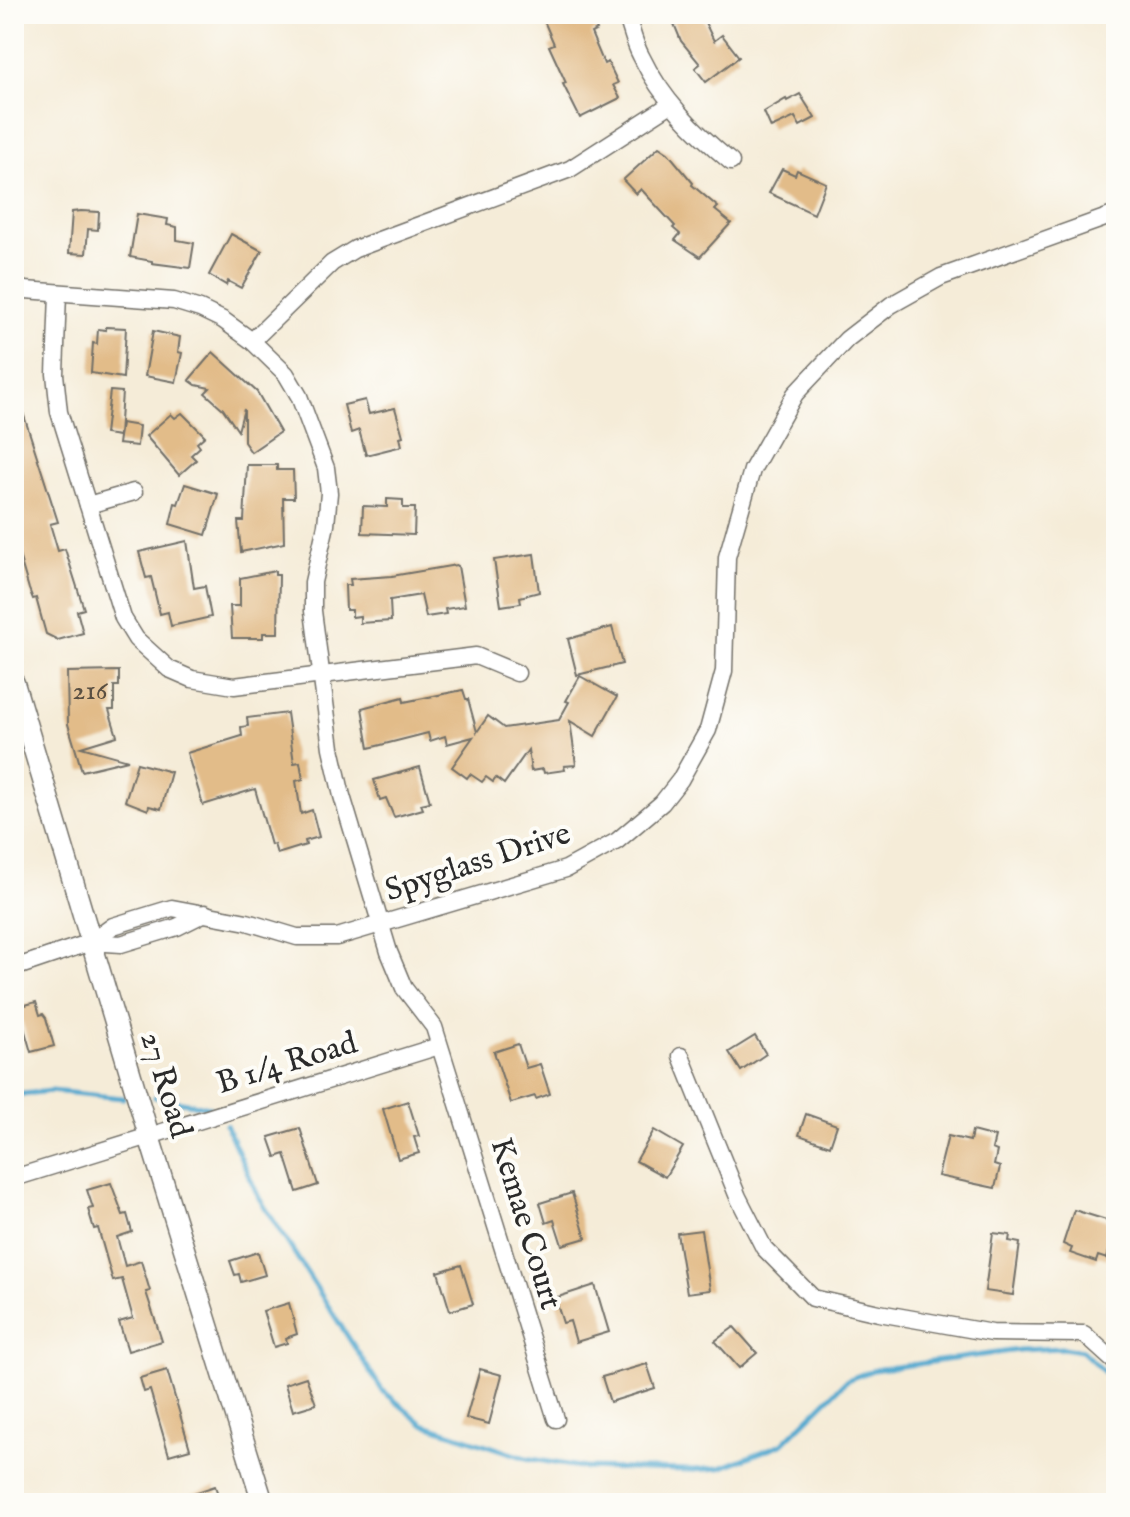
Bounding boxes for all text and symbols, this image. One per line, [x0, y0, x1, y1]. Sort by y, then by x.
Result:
house number: 216 [72, 674, 109, 709]
street label: Spyglass Drive [380, 814, 576, 912]
street label: B 1/4 Road [212, 1023, 363, 1105]
street label: 27 Road [129, 1027, 201, 1144]
street label: Kemae Court [479, 1133, 571, 1315]

